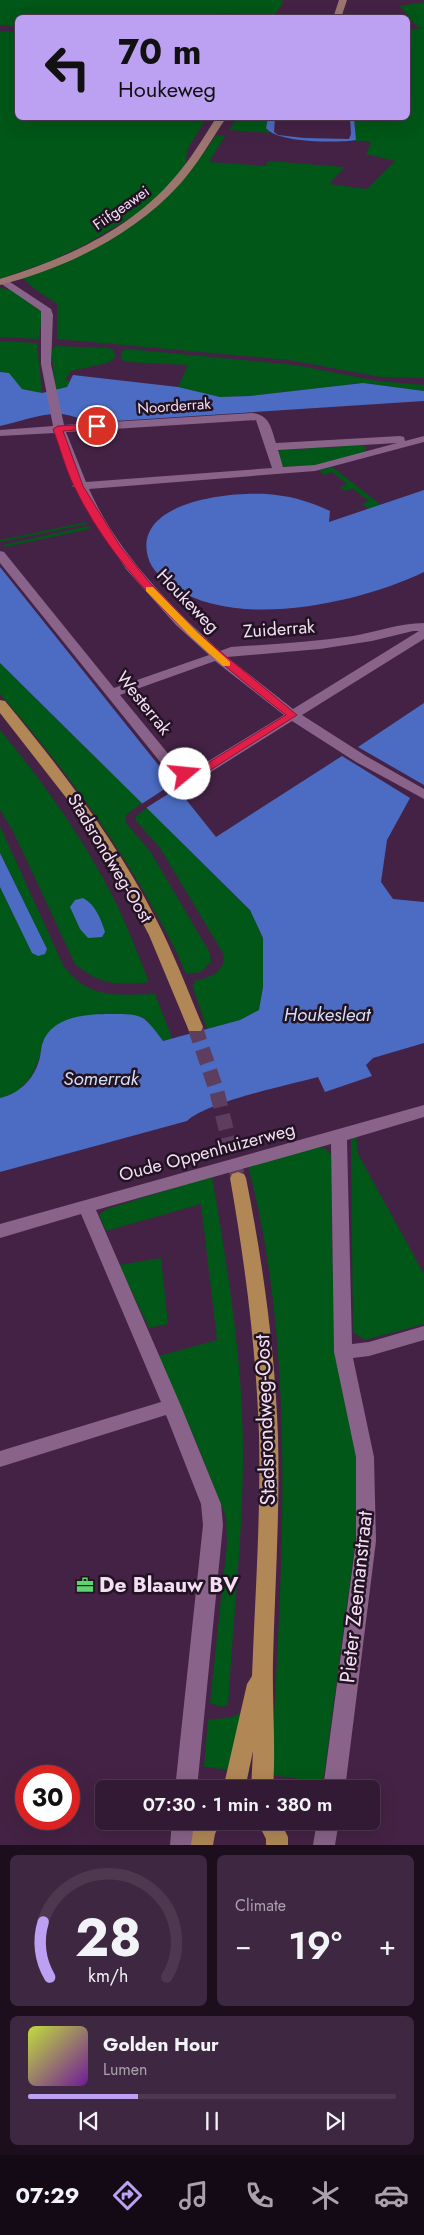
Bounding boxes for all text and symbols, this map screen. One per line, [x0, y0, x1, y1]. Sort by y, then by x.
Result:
text: 70 m [118, 27, 201, 77]
icon: left [35, 35, 100, 100]
text: Houkeweg [118, 73, 216, 105]
street label: Fiifgeawei [88, 180, 154, 236]
street label: Noorderrak [137, 392, 212, 420]
pin [76, 405, 118, 447]
icon: arrive [83, 412, 111, 440]
street label: Houkeweg [151, 563, 225, 639]
street label: Zuiderrak [242, 614, 316, 644]
street label: Westerrak [110, 666, 178, 741]
position arrow [158, 747, 210, 799]
street label: Stadsrondweg-Oost [61, 788, 159, 928]
water label: Houkesleat [284, 1001, 372, 1028]
water label: Somerrak [63, 1065, 140, 1092]
street label: Oude Oppenhuizerweg [116, 1116, 298, 1188]
street label: Stadsrondweg-Oost [247, 1334, 283, 1506]
street label: Pieter Zeemanstraat [332, 1509, 380, 1685]
place label: De Blaauw BV [99, 1570, 239, 1600]
office icon: De Blaauw BV [75, 1575, 95, 1595]
speed limit sign: 30 [15, 1765, 80, 1830]
text: 07:30 · 1 min · 380 m [143, 1791, 332, 1818]
text: Climate [235, 1894, 286, 1917]
text: 28 [75, 1900, 142, 1976]
text: 19° [288, 1918, 342, 1973]
text: − [235, 1925, 252, 1966]
text: + [379, 1925, 396, 1966]
text: km/h [88, 1963, 129, 1989]
text: Golden Hour [103, 2031, 219, 2058]
text: Lumen [103, 2058, 147, 2081]
icon: previous [75, 2107, 103, 2135]
icon: pause [198, 2107, 226, 2135]
icon: next [321, 2107, 349, 2135]
icon: directions [110, 2178, 145, 2213]
icon: music [176, 2178, 211, 2213]
icon: phone [242, 2178, 277, 2213]
icon: climate [308, 2178, 343, 2213]
icon: car [374, 2178, 409, 2213]
text: 07:29 [15, 2179, 79, 2211]

